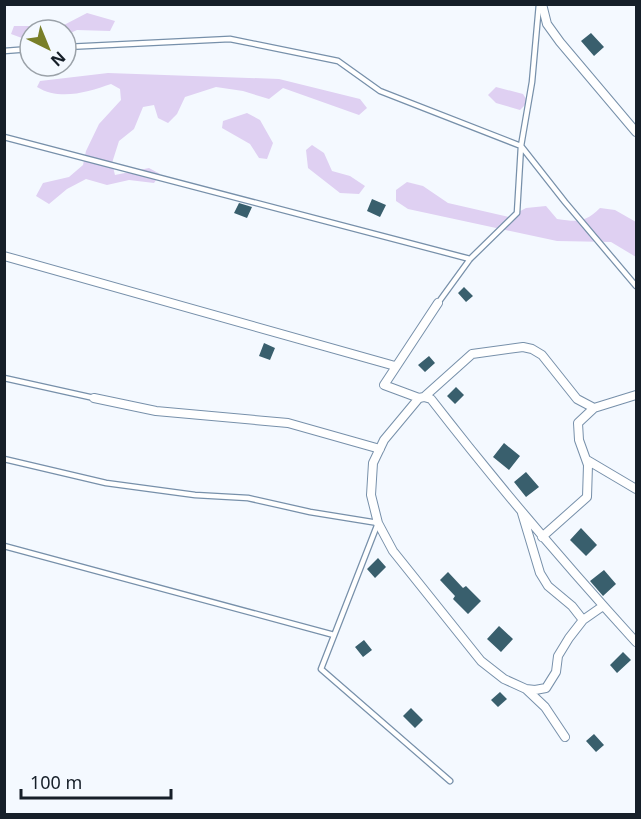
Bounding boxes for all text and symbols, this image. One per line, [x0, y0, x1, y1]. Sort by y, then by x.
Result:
north arrow [18, 18, 78, 78]
text: N [46, 46, 70, 71]
scale bar [21, 762, 171, 800]
text: 100 m [30, 770, 82, 794]

